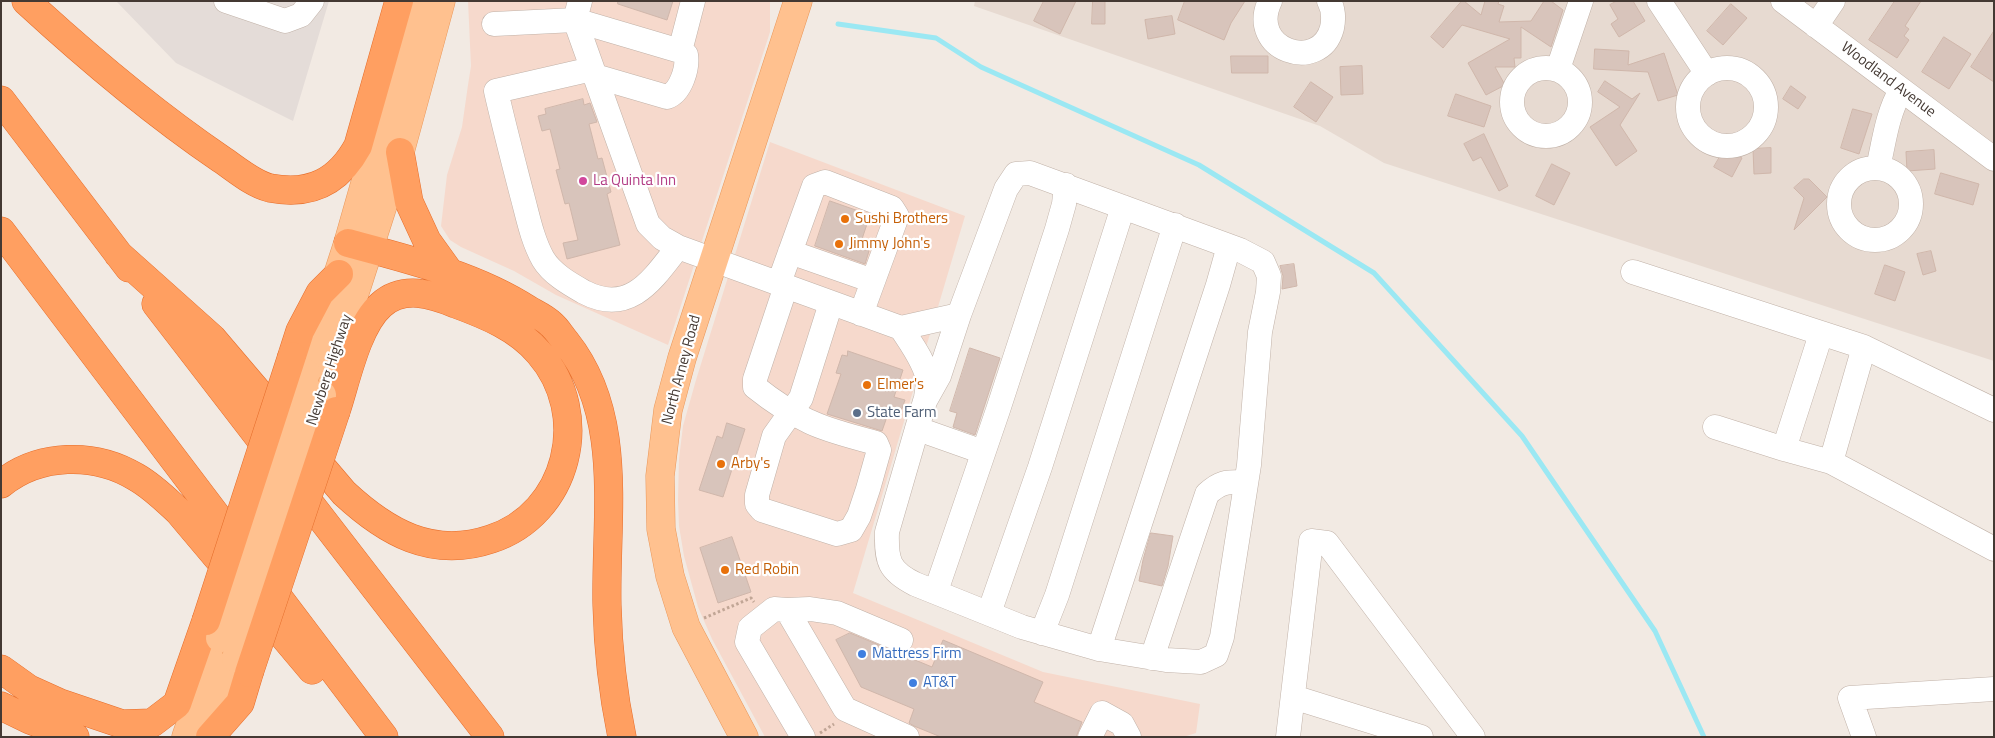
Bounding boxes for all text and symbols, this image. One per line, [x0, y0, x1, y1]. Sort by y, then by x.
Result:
street label: Woodland Avenue [1837, 39, 1939, 121]
place label: La Quinta Inn [593, 172, 676, 190]
marker: La Quinta Inn [577, 175, 589, 187]
place label: Sushi Brothers [855, 210, 948, 228]
marker: Sushi Brothers [839, 213, 851, 225]
place label: Jimmy John's [849, 235, 930, 253]
marker: Jimmy John's [833, 238, 845, 250]
street label: Newberg Highway [304, 312, 356, 428]
street label: North Arney Road [659, 313, 705, 427]
place label: Elmer's [877, 376, 924, 394]
marker: Elmer's [861, 379, 873, 391]
place label: State Farm [867, 404, 937, 422]
marker: State Farm [851, 407, 863, 419]
place label: Arby's [731, 455, 770, 473]
marker: Arby's [715, 458, 727, 470]
place label: Red Robin [735, 561, 799, 579]
marker: Red Robin [719, 564, 731, 576]
place label: Mattress Firm [872, 645, 961, 663]
marker: Mattress Firm [856, 648, 868, 660]
place label: AT&T [923, 674, 956, 692]
marker: AT&T [907, 677, 919, 689]

